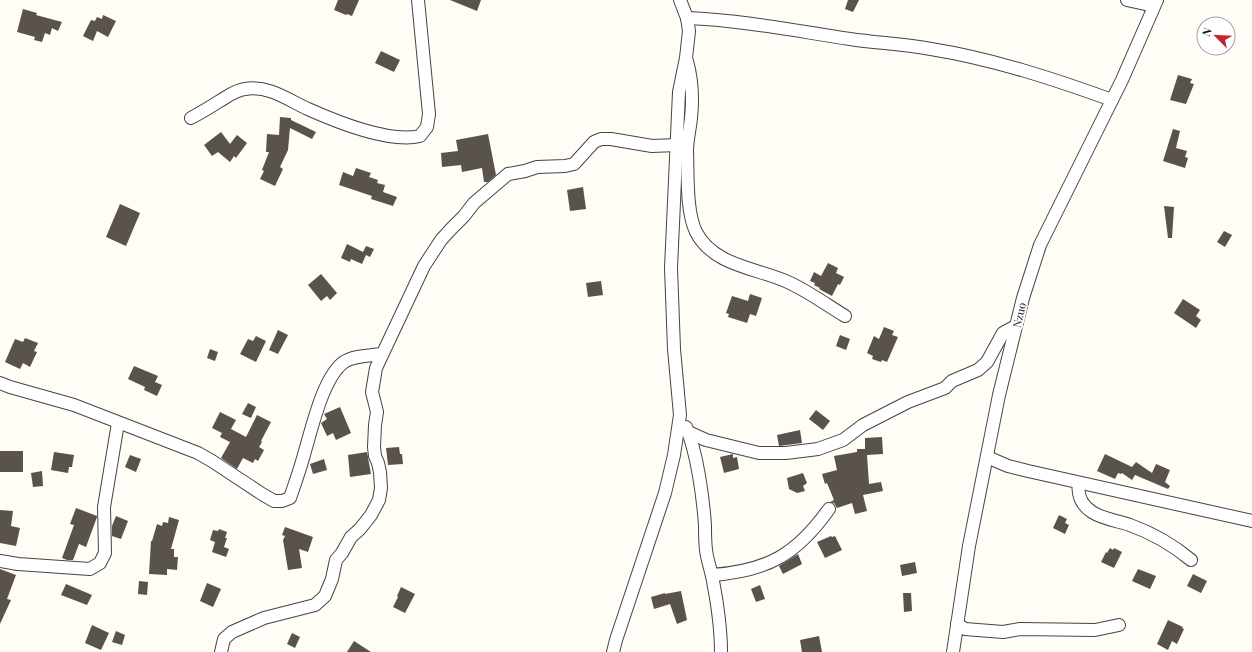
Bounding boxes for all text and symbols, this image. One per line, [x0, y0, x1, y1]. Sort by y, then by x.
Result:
north arrow [1196, 16, 1236, 56]
text: N [1198, 25, 1215, 38]
street label: Nzuo [1009, 301, 1029, 329]

